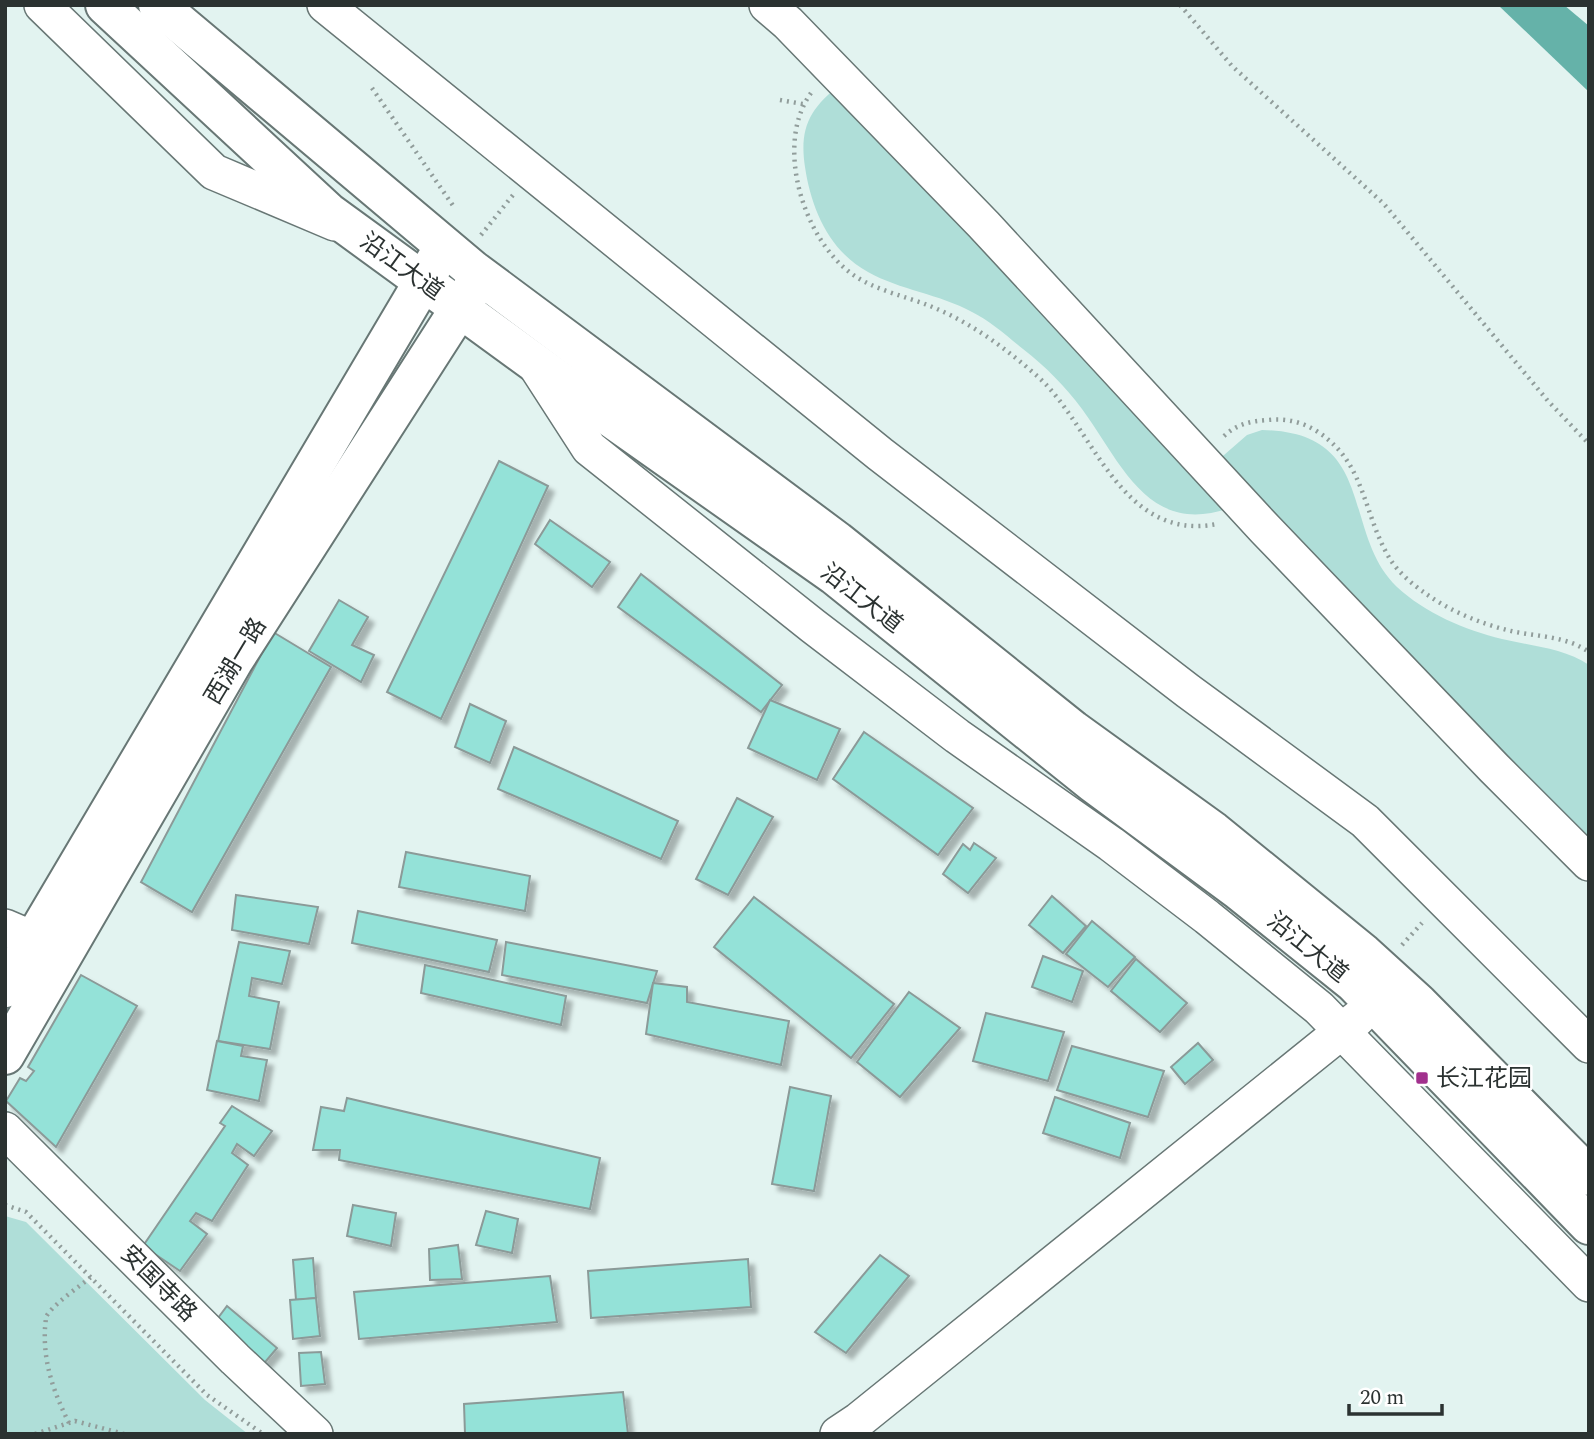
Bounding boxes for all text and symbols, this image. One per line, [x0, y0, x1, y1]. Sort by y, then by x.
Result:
street label: 沿江大道 [352, 224, 451, 310]
street label: 沿江大道 [812, 555, 910, 643]
street label: 西湖一路 [196, 611, 276, 712]
street label: 沿江大道 [1259, 904, 1356, 992]
place label: 长江花园 [1436, 1061, 1532, 1097]
marker: 长江花园 [1414, 1070, 1430, 1086]
street label: 安国寺路 [112, 1237, 205, 1330]
scale bar [1349, 1372, 1442, 1416]
text: 20 m [1360, 1382, 1404, 1414]

